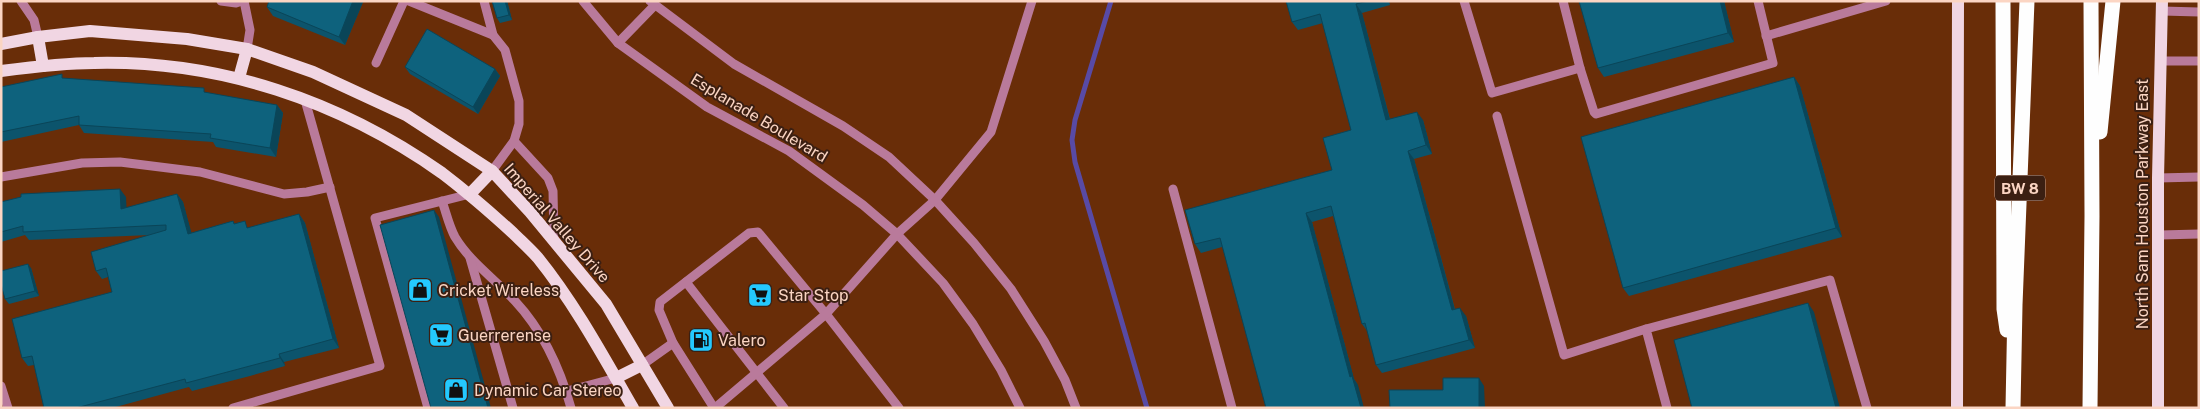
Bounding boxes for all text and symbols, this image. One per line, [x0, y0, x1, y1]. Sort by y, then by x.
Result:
street label: Esplanade Boulevard [687, 70, 831, 166]
street label: North Sam Houston Parkway East [2133, 79, 2152, 329]
street label: Imperial Valley Drive [500, 159, 614, 287]
road number: BW 8 [1995, 176, 2045, 200]
shop icon: Cricket Wireless [407, 277, 433, 303]
place label: Cricket Wireless [438, 281, 559, 300]
supermarket icon: Star Stop [747, 282, 773, 308]
place label: Star Stop [778, 286, 849, 305]
supermarket icon: Guerrerense [428, 322, 454, 348]
place label: Guerrerense [458, 326, 551, 345]
fuel station icon: Valero [688, 327, 714, 353]
place label: Valero [718, 331, 766, 350]
shop icon: Dynamic Car Stereo [443, 377, 469, 403]
place label: Dynamic Car Stereo [474, 381, 622, 400]

